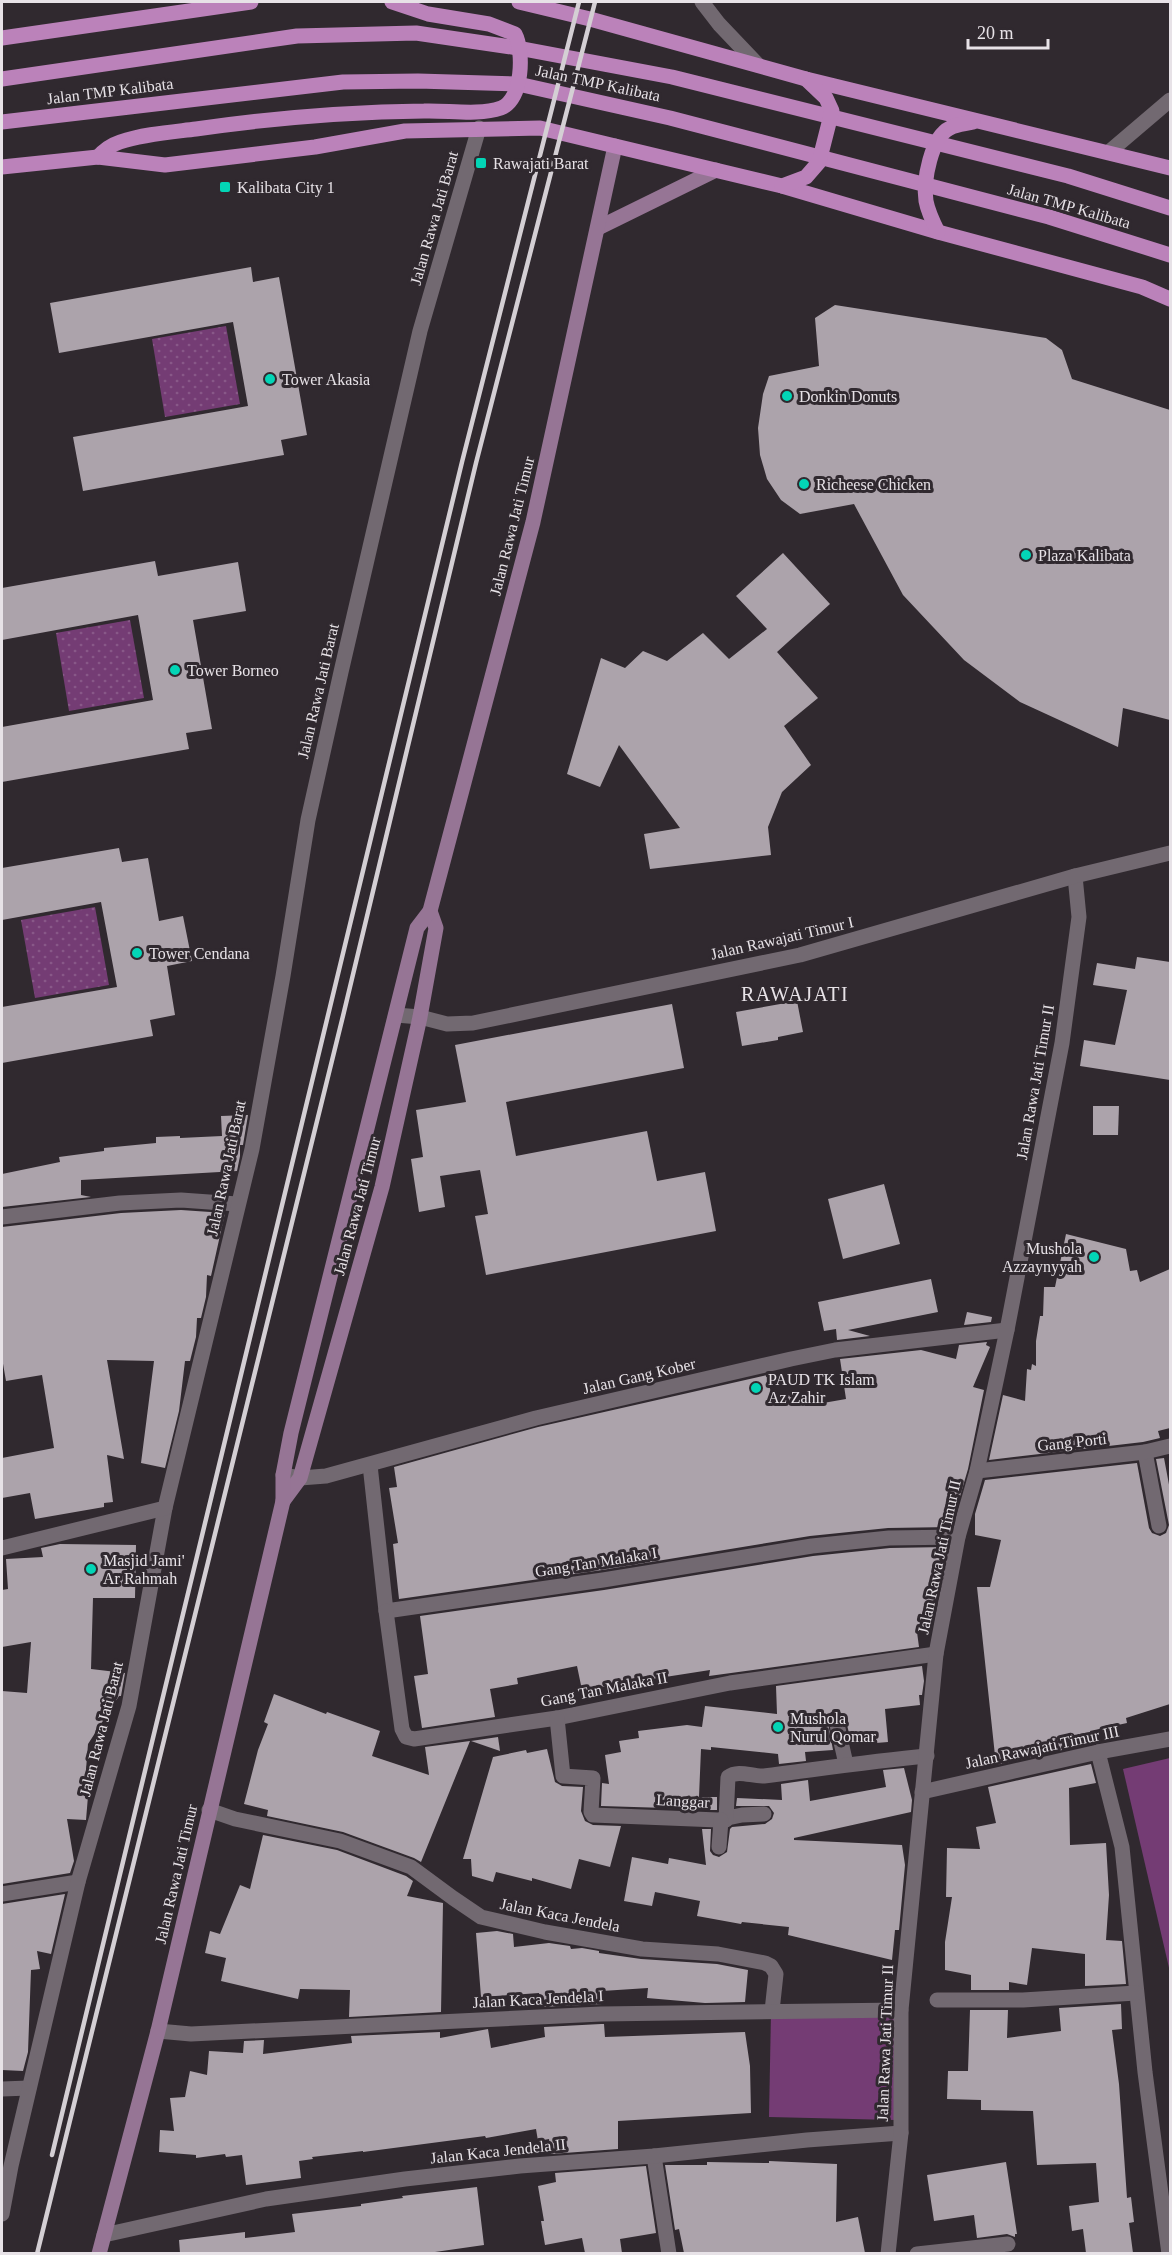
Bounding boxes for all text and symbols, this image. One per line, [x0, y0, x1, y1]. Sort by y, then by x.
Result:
scale bar [968, 12, 1048, 50]
text: 20 m [977, 23, 1014, 43]
street label: Jalan TMP Kalibata [534, 61, 662, 105]
street label: Jalan TMP Kalibata [46, 75, 174, 107]
street label: Jalan Rawa Jati Barat [407, 149, 461, 287]
place label: Rawajati Barat [493, 155, 589, 173]
marker: Rawajati Barat [474, 156, 488, 170]
place label: Kalibata City 1 [237, 179, 335, 197]
marker: Kalibata City 1 [218, 180, 232, 194]
street label: Jalan TMP Kalibata [1006, 180, 1132, 232]
place label: Tower Akasia [282, 371, 370, 388]
marker: Tower Akasia [263, 372, 277, 386]
place label: Donkin Donuts [799, 388, 897, 405]
marker: Donkin Donuts [780, 389, 794, 403]
street label: Jalan Rawa Jati Timur [486, 454, 538, 597]
place label: Richeese Chicken [816, 476, 931, 493]
marker: Richeese Chicken [797, 477, 811, 491]
place label: Plaza Kalibata [1038, 547, 1131, 564]
marker: Plaza Kalibata [1019, 548, 1033, 562]
street label: Jalan Rawa Jati Barat [294, 621, 342, 760]
place label: Tower Borneo [187, 662, 279, 679]
marker: Tower Borneo [168, 663, 182, 677]
street label: Jalan Rawajati Timur I [709, 913, 855, 964]
place label: Tower Cendana [149, 945, 250, 962]
marker: Tower Cendana [130, 946, 144, 960]
district label: RAWAJATI [741, 983, 849, 1005]
street label: Jalan Rawa Jati Timur II [1013, 1003, 1057, 1161]
street label: Jalan Rawa Jati Barat [203, 1098, 249, 1237]
street label: Jalan Rawa Jati Timur [330, 1134, 384, 1277]
place label: Mushola Azzaynyyah [1002, 1240, 1082, 1276]
marker: Mushola Azzaynyyah [1087, 1250, 1101, 1264]
street label: Jalan Gang Kober [581, 1355, 698, 1398]
place label: PAUD TK Islam Az Zahir [768, 1371, 875, 1406]
marker: PAUD TK Islam Az Zahir [749, 1381, 763, 1395]
street label: Gang Porti [1036, 1430, 1108, 1455]
street label: Jalan Rawa Jati Timur II [914, 1478, 964, 1636]
street label: Gang Tan Malaka I [534, 1544, 658, 1581]
place label: Masjid Jami' Ar Rahmah [103, 1552, 185, 1587]
marker: Masjid Jami' Ar Rahmah [84, 1562, 98, 1576]
street label: Jalan Rawa Jati Barat [76, 1659, 126, 1798]
street label: Gang Tan Malaka II [539, 1668, 669, 1711]
place label: Mushola Nurul Qomar [790, 1710, 876, 1745]
marker: Mushola Nurul Qomar [771, 1720, 785, 1734]
street label: Jalan Rawajati Timur III [964, 1722, 1121, 1773]
street label: Langgar [656, 1791, 711, 1812]
street label: Jalan Rawa Jati Timur [152, 1802, 200, 1945]
street label: Jalan Kaca Jendela [499, 1895, 621, 1935]
street label: Jalan Rawa Jati Timur II [874, 1964, 896, 2122]
street label: Jalan Kaca Jendela I [472, 1987, 604, 2011]
street label: Jalan Kaca Jendela II [429, 2135, 567, 2167]

